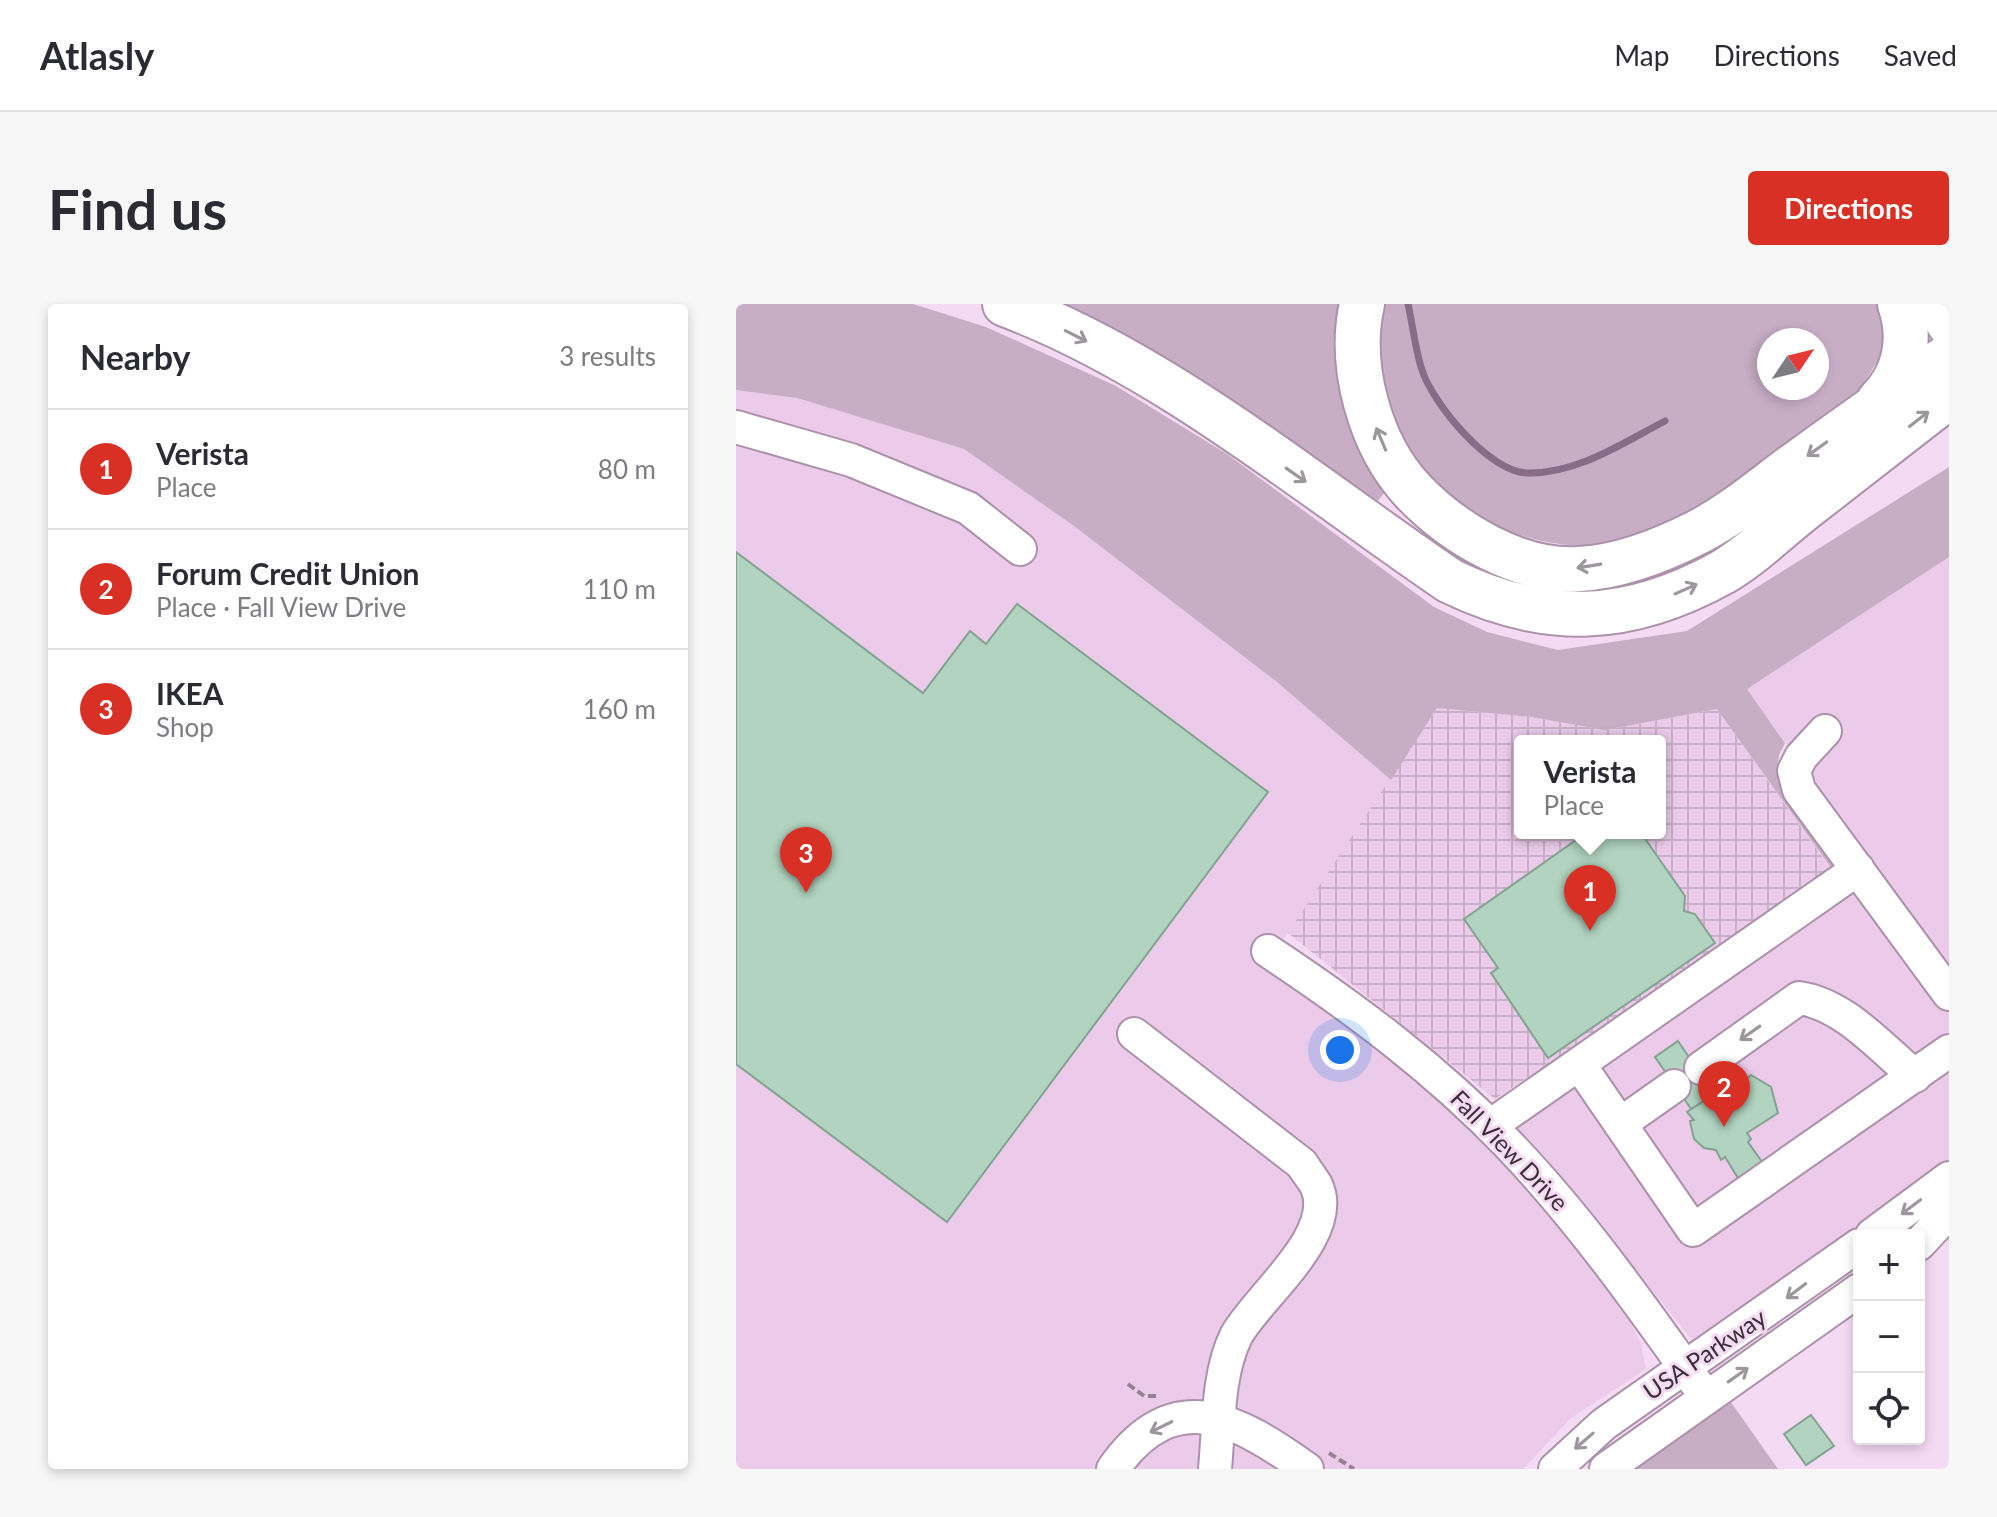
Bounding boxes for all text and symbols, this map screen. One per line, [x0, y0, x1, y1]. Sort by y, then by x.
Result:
text: Atlasly [40, 32, 154, 78]
text: Map [1614, 38, 1669, 72]
text: Directions [1713, 38, 1840, 72]
text: Saved [1884, 38, 1957, 72]
button: Directions [1748, 171, 1949, 245]
text: Find us [48, 175, 227, 242]
north arrow [1757, 328, 1829, 400]
one-way arrow [1064, 329, 1088, 345]
text: Nearby [80, 336, 191, 377]
text: 3 results [559, 340, 656, 372]
one-way arrow [1908, 411, 1929, 428]
one-way arrow [1372, 427, 1387, 452]
text: Verista [156, 435, 249, 471]
one-way arrow [1806, 441, 1828, 457]
text: 1 [98, 453, 114, 485]
text: 80 m [598, 453, 656, 485]
one-way arrow [1284, 467, 1306, 483]
text: Place [156, 471, 217, 503]
text: Forum Credit Union [156, 555, 420, 591]
one-way arrow [1577, 560, 1602, 575]
text: 2 [98, 573, 114, 605]
text: 110 m [583, 573, 656, 605]
one-way arrow [1673, 580, 1697, 595]
text: Place · Fall View Drive [156, 591, 406, 623]
text: IKEA [156, 675, 224, 711]
text: 3 [98, 693, 114, 725]
text: 160 m [583, 693, 656, 725]
text: Shop [156, 711, 214, 743]
popup [1514, 735, 1666, 839]
text: Verista [1544, 753, 1636, 789]
text: Place [1544, 789, 1604, 821]
pin: 3 [780, 827, 832, 893]
pin: 1 [1564, 865, 1616, 931]
one-way arrow [1740, 1024, 1761, 1041]
your location [1320, 1030, 1360, 1070]
pin: 2 [1698, 1061, 1750, 1127]
street label: Fall View Drive [1445, 1084, 1575, 1216]
one-way arrow [1900, 1198, 1922, 1215]
map controls [1853, 1229, 1925, 1445]
button: + [1853, 1229, 1925, 1301]
one-way arrow [1786, 1283, 1808, 1300]
button: − [1853, 1301, 1925, 1373]
street label: USA Parkway [1637, 1302, 1771, 1405]
one-way arrow [1726, 1367, 1748, 1383]
button: locate [1853, 1373, 1925, 1445]
one-way arrow [1149, 1420, 1173, 1435]
one-way arrow [1575, 1432, 1595, 1450]

